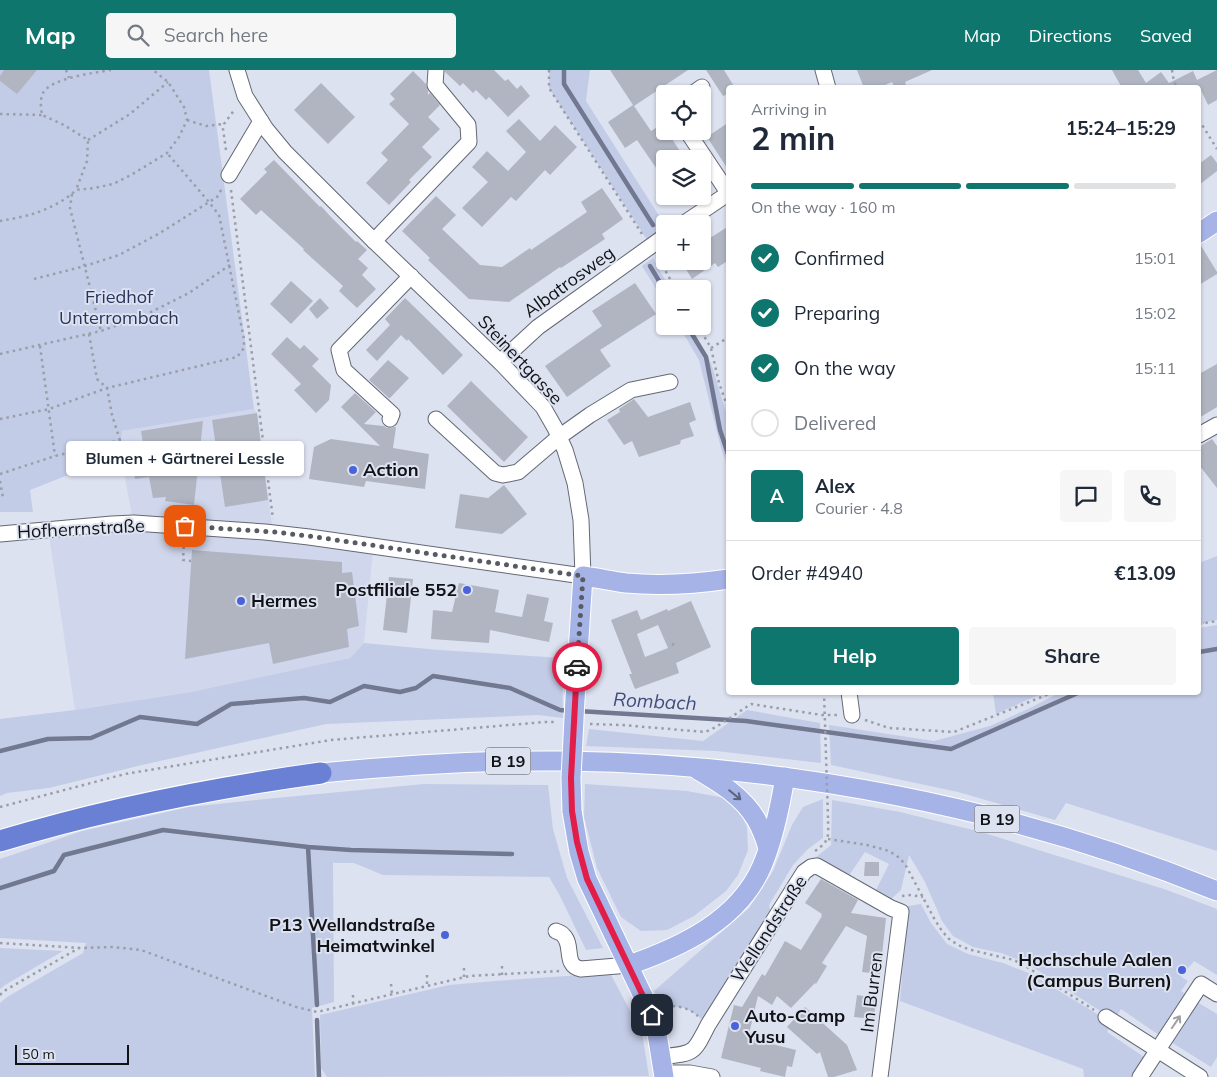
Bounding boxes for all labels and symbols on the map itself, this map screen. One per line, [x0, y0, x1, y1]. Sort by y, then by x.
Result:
street label: Albatrosweg [519, 241, 619, 322]
park label: Friedhof Unterrombach [59, 285, 179, 329]
street label: Steinertgasse [473, 310, 568, 409]
callout: Blumen + Gärtnerei Lessle [66, 441, 304, 476]
place label: Action [363, 458, 419, 481]
marker: Action [347, 464, 359, 476]
pin [164, 505, 206, 547]
street label: Hofherrnstraße [17, 514, 145, 543]
place label: Postfiliale 552 [335, 578, 457, 601]
marker: Postfiliale 552 [461, 584, 473, 596]
place label: Hermes [251, 589, 317, 612]
marker: Hermes [235, 595, 247, 607]
courier [552, 642, 602, 692]
water label: Rombach [613, 687, 697, 715]
road number: B 19 [486, 748, 530, 774]
one-way arrow [728, 790, 741, 801]
road number: B 19 [974, 806, 1020, 832]
street label: Wellandstraße [725, 871, 812, 987]
place label: P13 Wellandstraße Heimatwinkel [269, 913, 435, 957]
marker: P13 Wellandstraße Heimatwinkel [439, 929, 451, 941]
place label: Hochschule Aalen (Campus Burren) [1018, 948, 1172, 992]
street label: Im Burren [855, 950, 888, 1034]
marker: Hochschule Aalen (Campus Burren) [1176, 964, 1188, 976]
pin [631, 994, 673, 1036]
place label: Auto-Camp Yusu [744, 1004, 845, 1048]
one-way arrow [1171, 1015, 1181, 1029]
marker: Auto-Camp Yusu [729, 1020, 741, 1032]
scale bar [15, 1042, 129, 1065]

